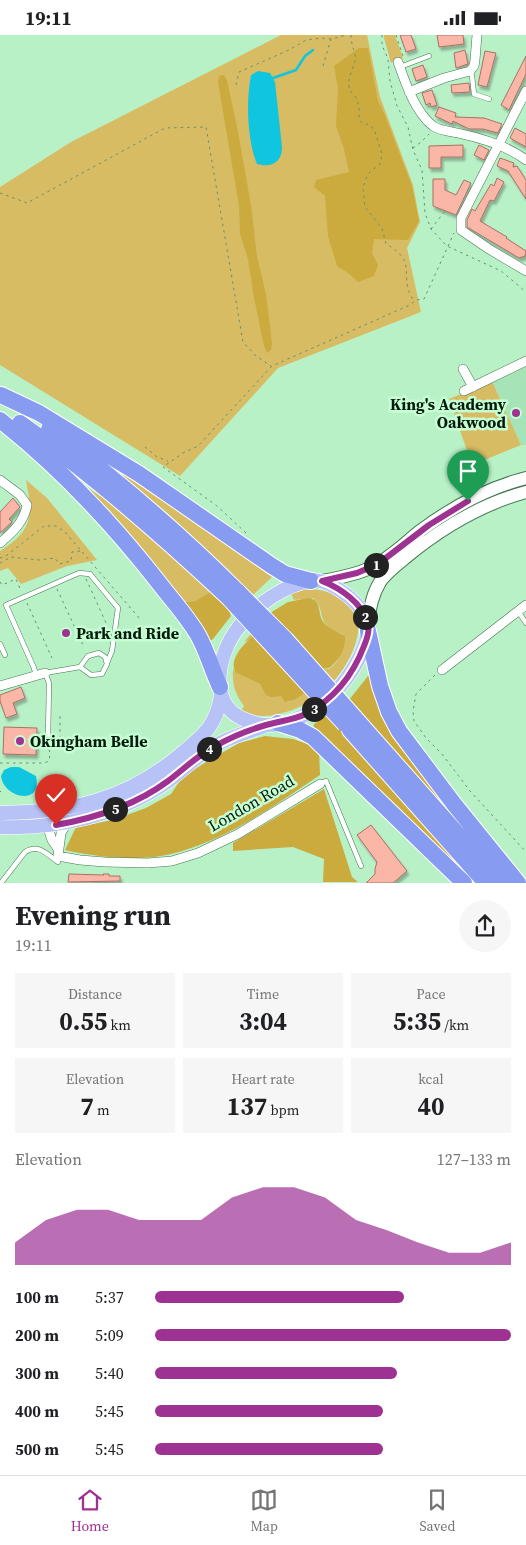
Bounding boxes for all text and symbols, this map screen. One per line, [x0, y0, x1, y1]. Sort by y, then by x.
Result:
text: 19:11 [25, 5, 72, 31]
place label: King's Academy Oakwood [390, 393, 506, 433]
marker: King's Academy Oakwood [510, 407, 522, 419]
pin [447, 450, 489, 501]
icon: arrive [454, 457, 482, 485]
pin: 1 [364, 553, 388, 577]
text: 1 [373, 555, 380, 575]
pin: 2 [352, 605, 378, 629]
text: 2 [362, 607, 369, 627]
place label: Park and Ride [76, 622, 179, 644]
marker: Park and Ride [60, 627, 72, 639]
pin: 3 [302, 697, 326, 721]
text: 3 [311, 699, 318, 719]
place label: Okingham Belle [30, 730, 148, 752]
marker: Okingham Belle [14, 735, 26, 747]
pin: 4 [196, 737, 222, 761]
text: 4 [206, 739, 213, 759]
street label: London Road [204, 770, 298, 836]
pin [35, 774, 77, 825]
icon: check [42, 781, 70, 809]
pin: 5 [102, 797, 128, 821]
text: 5 [112, 799, 119, 819]
text: Evening run [15, 896, 171, 934]
button: share [459, 900, 511, 952]
text: 19:11 [15, 934, 52, 956]
text: Distance [68, 984, 122, 1004]
text: Time [247, 984, 279, 1004]
text: Pace [416, 984, 446, 1004]
text: 0.55 [59, 1004, 107, 1038]
text: 3:04 [239, 1004, 287, 1038]
text: 5:35 [393, 1004, 441, 1038]
text: km [107, 1015, 131, 1035]
text: /km [441, 1015, 469, 1035]
text: Elevation [66, 1069, 124, 1089]
text: Heart rate [231, 1069, 295, 1089]
text: kcal [418, 1069, 444, 1089]
text: 7 [80, 1089, 94, 1123]
text: 137 [227, 1089, 267, 1123]
text: 40 [417, 1089, 445, 1123]
text: m [94, 1100, 110, 1120]
text: bpm [267, 1100, 299, 1120]
text: Elevation [15, 1148, 82, 1170]
text: 127–133 m [437, 1148, 511, 1170]
text: 100 m [15, 1286, 59, 1308]
text: 5:37 [95, 1286, 124, 1308]
text: 200 m [15, 1324, 59, 1346]
text: 5:09 [95, 1324, 124, 1346]
text: 300 m [15, 1362, 59, 1384]
text: 5:40 [95, 1362, 124, 1384]
text: 400 m [15, 1400, 59, 1422]
text: 5:45 [95, 1400, 124, 1422]
text: 500 m [15, 1438, 59, 1460]
text: 5:45 [95, 1438, 124, 1460]
tab: Home [71, 1486, 109, 1536]
tab: Map [250, 1486, 278, 1536]
tab: Saved [419, 1486, 455, 1536]

